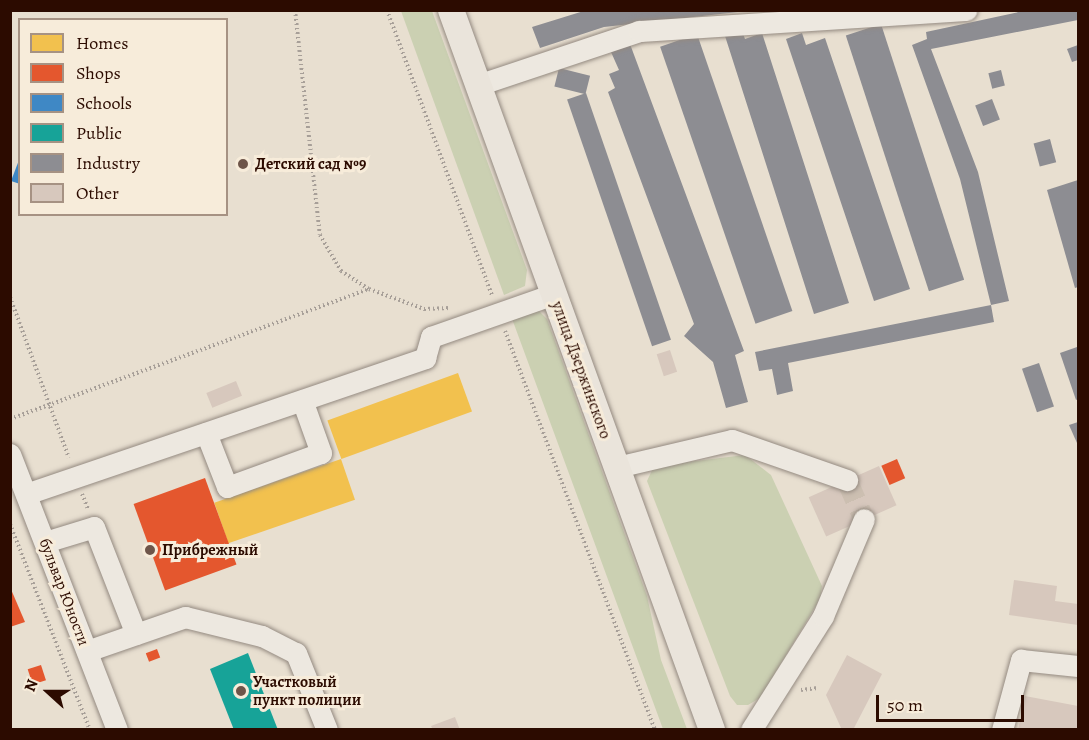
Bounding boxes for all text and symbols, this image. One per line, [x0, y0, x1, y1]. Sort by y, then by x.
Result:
legend [18, 18, 228, 216]
text: Homes [76, 31, 128, 55]
text: Shops [76, 61, 121, 85]
text: Schools [76, 91, 132, 115]
text: Public [76, 121, 122, 145]
text: Industry [76, 151, 140, 175]
place label: Детский сад №9 [255, 154, 366, 174]
marker: Детский сад №9 [236, 157, 250, 171]
text: Other [76, 181, 119, 205]
street label: улица Дзержинского [547, 299, 615, 441]
street label: бульвар Юности [35, 535, 93, 649]
place label: Прибрежный [162, 540, 258, 560]
marker: Прибрежный [143, 543, 157, 557]
north arrow [18, 662, 78, 722]
place label: Участковый пункт полиции [253, 672, 361, 710]
text: N [19, 676, 44, 695]
scale bar [879, 683, 1028, 721]
marker: Участковый пункт полиции [234, 684, 248, 698]
text: 50 m [887, 693, 923, 717]

